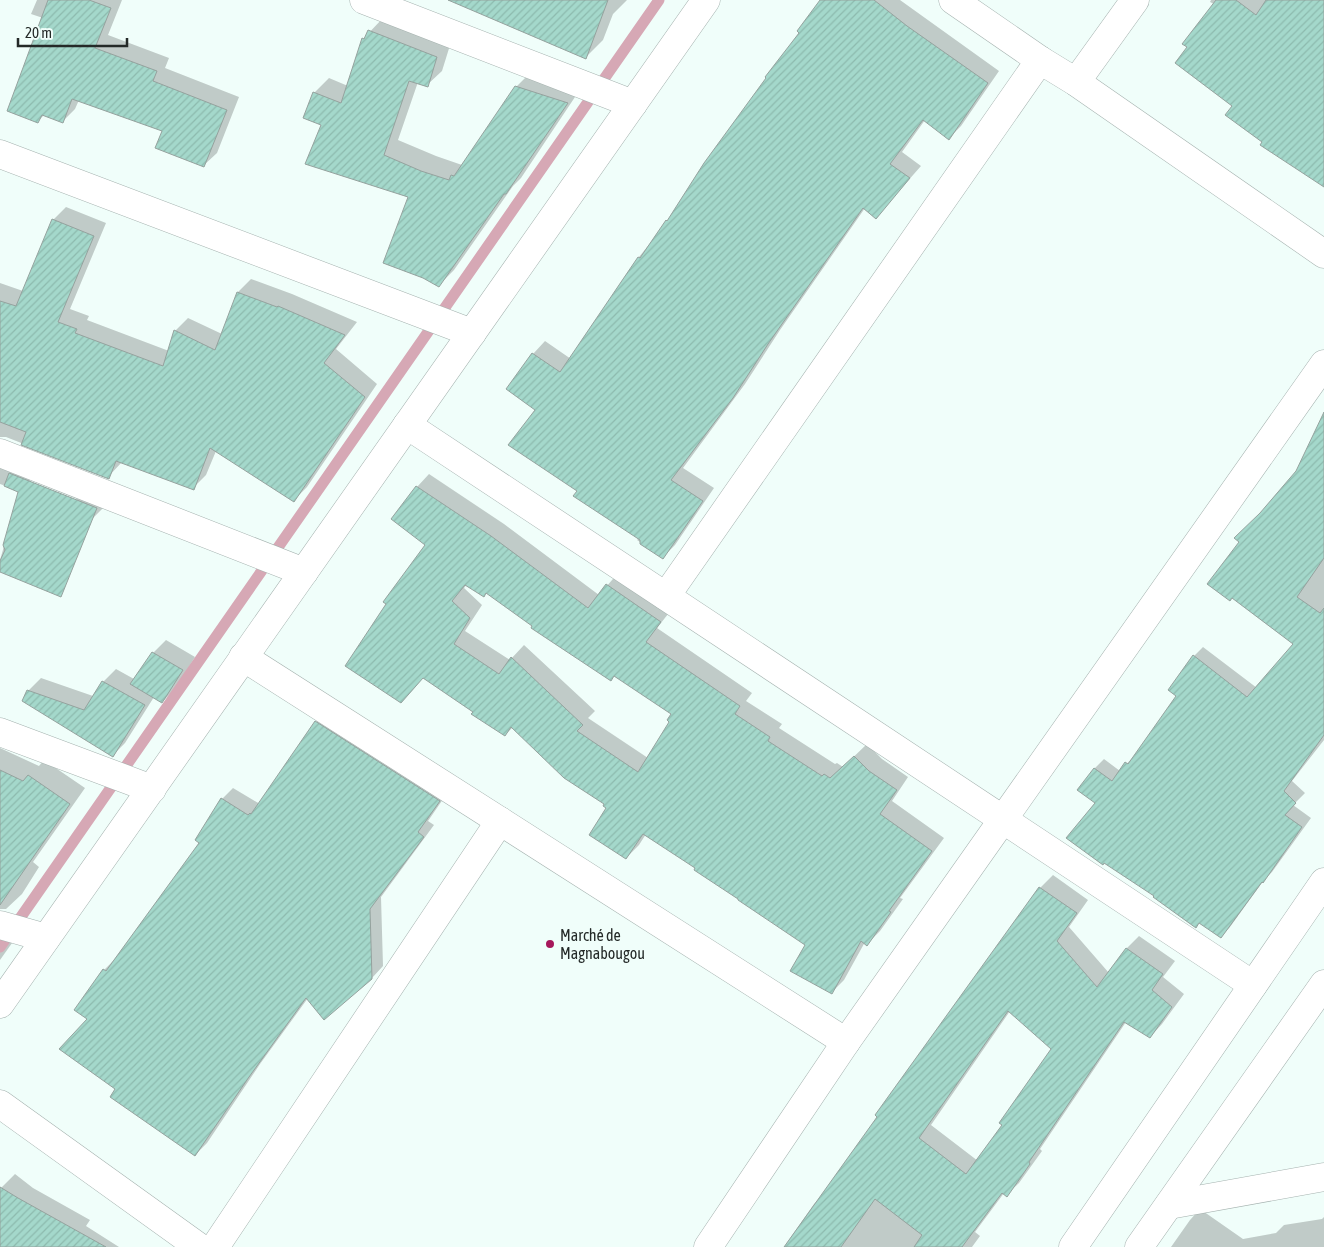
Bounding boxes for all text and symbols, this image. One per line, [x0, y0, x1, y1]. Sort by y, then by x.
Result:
scale bar [18, 15, 126, 47]
text: 20 m [25, 24, 52, 41]
place label: Marché de Magnabougou [560, 926, 645, 963]
marker: Marché de Magnabougou [544, 938, 556, 950]

